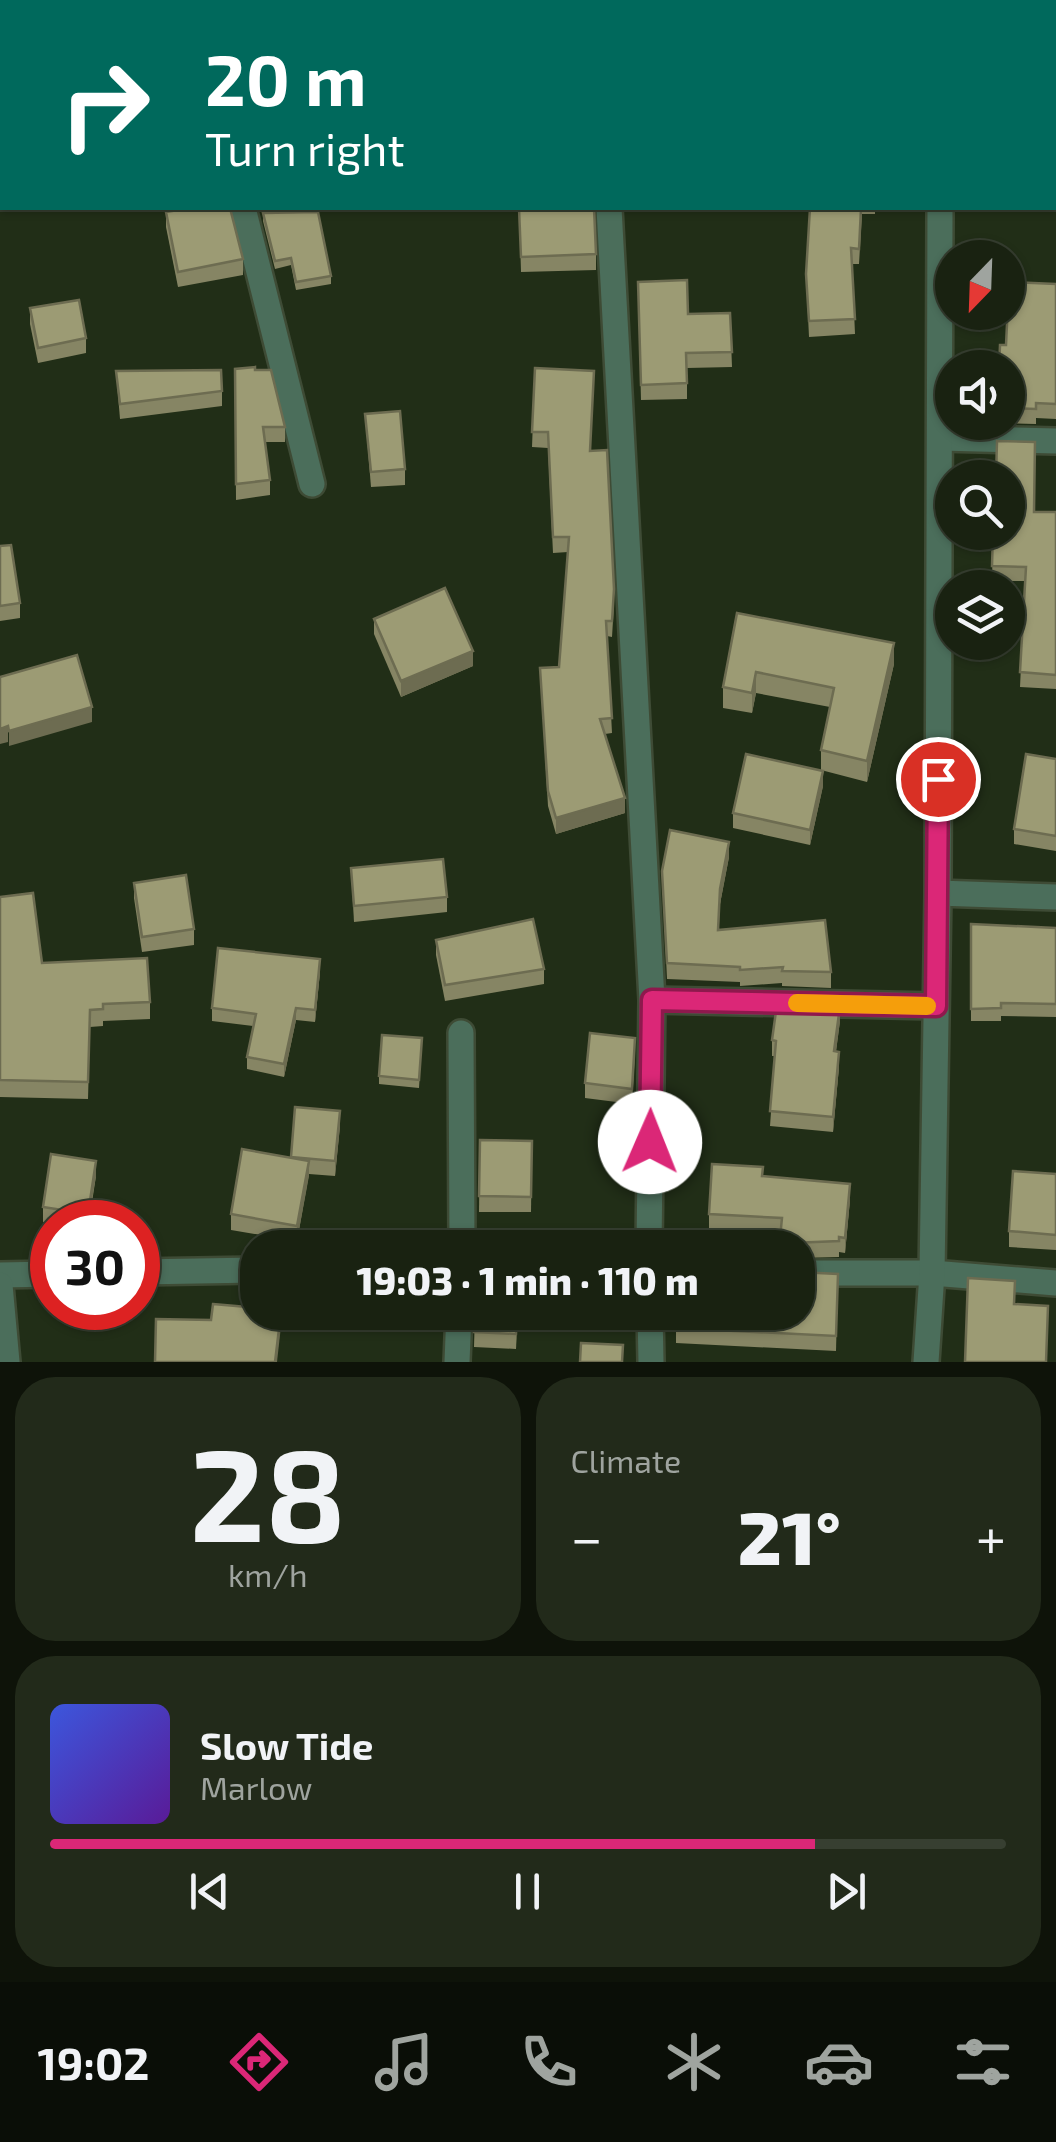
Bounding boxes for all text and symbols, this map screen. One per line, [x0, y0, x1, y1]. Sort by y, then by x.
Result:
text: 20 m [205, 36, 367, 120]
icon: right [40, 40, 170, 170]
text: Turn right [205, 121, 405, 175]
north arrow [935, 240, 1025, 330]
map controls [935, 240, 1025, 660]
button: sound [935, 350, 1025, 440]
button: search [935, 460, 1025, 550]
button: layers [935, 570, 1025, 660]
pin [896, 737, 981, 822]
icon: arrive [911, 752, 966, 807]
position arrow [598, 1090, 702, 1194]
speed limit sign: 30 [30, 1200, 160, 1330]
text: 19:03 · 1 min · 110 m [356, 1257, 699, 1303]
text: 28 [189, 1412, 346, 1568]
text: Climate [571, 1441, 681, 1479]
text: 21° [738, 1490, 841, 1580]
text: − [571, 1503, 603, 1569]
text: + [976, 1503, 1006, 1569]
text: km/h [228, 1555, 307, 1593]
text: Slow Tide [200, 1722, 373, 1768]
text: Marlow [200, 1768, 312, 1806]
icon: previous [182, 1864, 237, 1919]
icon: pause [500, 1864, 555, 1919]
icon: next [819, 1864, 874, 1919]
icon: directions [224, 2027, 294, 2097]
icon: music [369, 2027, 439, 2097]
icon: phone [514, 2027, 584, 2097]
icon: climate [659, 2027, 729, 2097]
icon: car [804, 2027, 874, 2097]
icon: filters [948, 2027, 1018, 2097]
text: 19:02 [37, 2035, 150, 2089]

